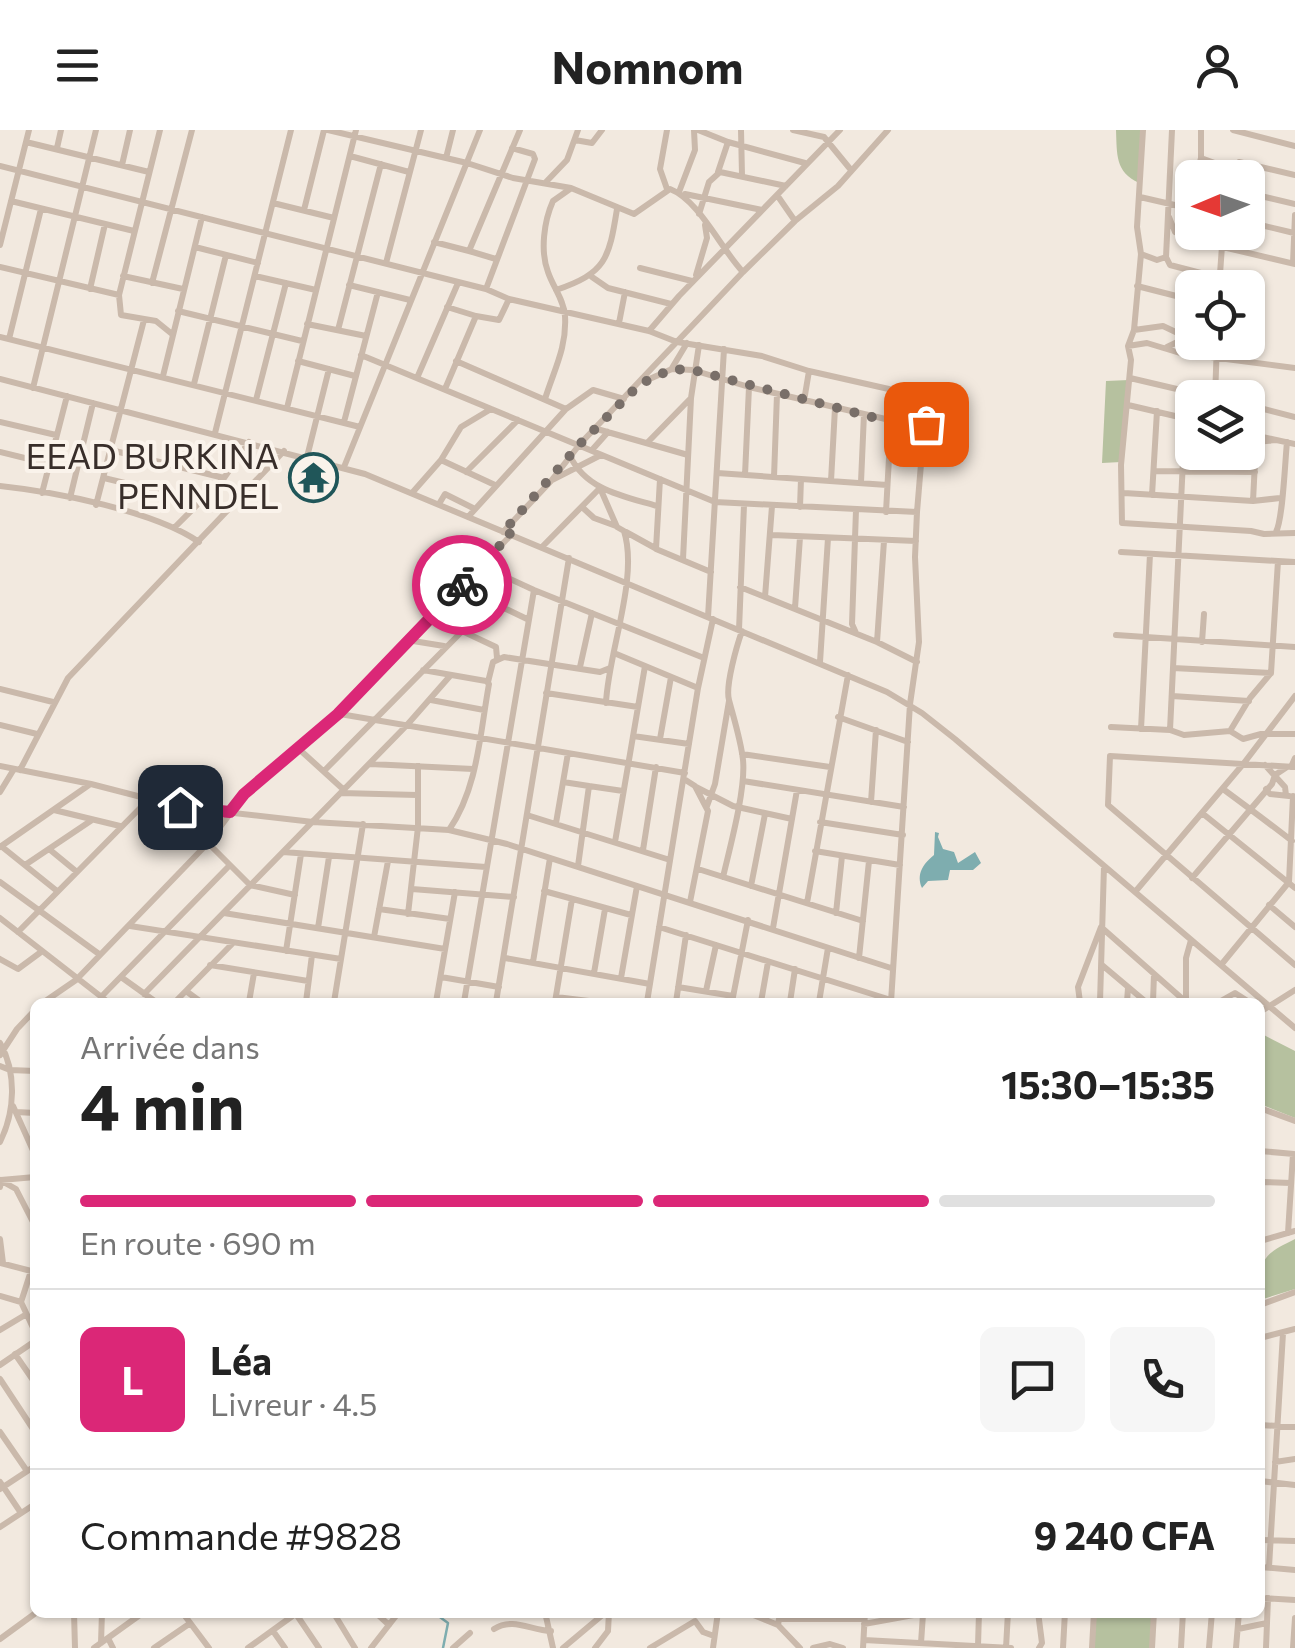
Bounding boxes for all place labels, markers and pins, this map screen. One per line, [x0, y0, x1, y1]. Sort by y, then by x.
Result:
pin [884, 382, 969, 467]
place label: EEAD BURKINA PENNDEL [25, 433, 279, 516]
temple icon: EEAD BURKINA PENNDEL [288, 451, 340, 503]
pin [138, 765, 223, 850]

